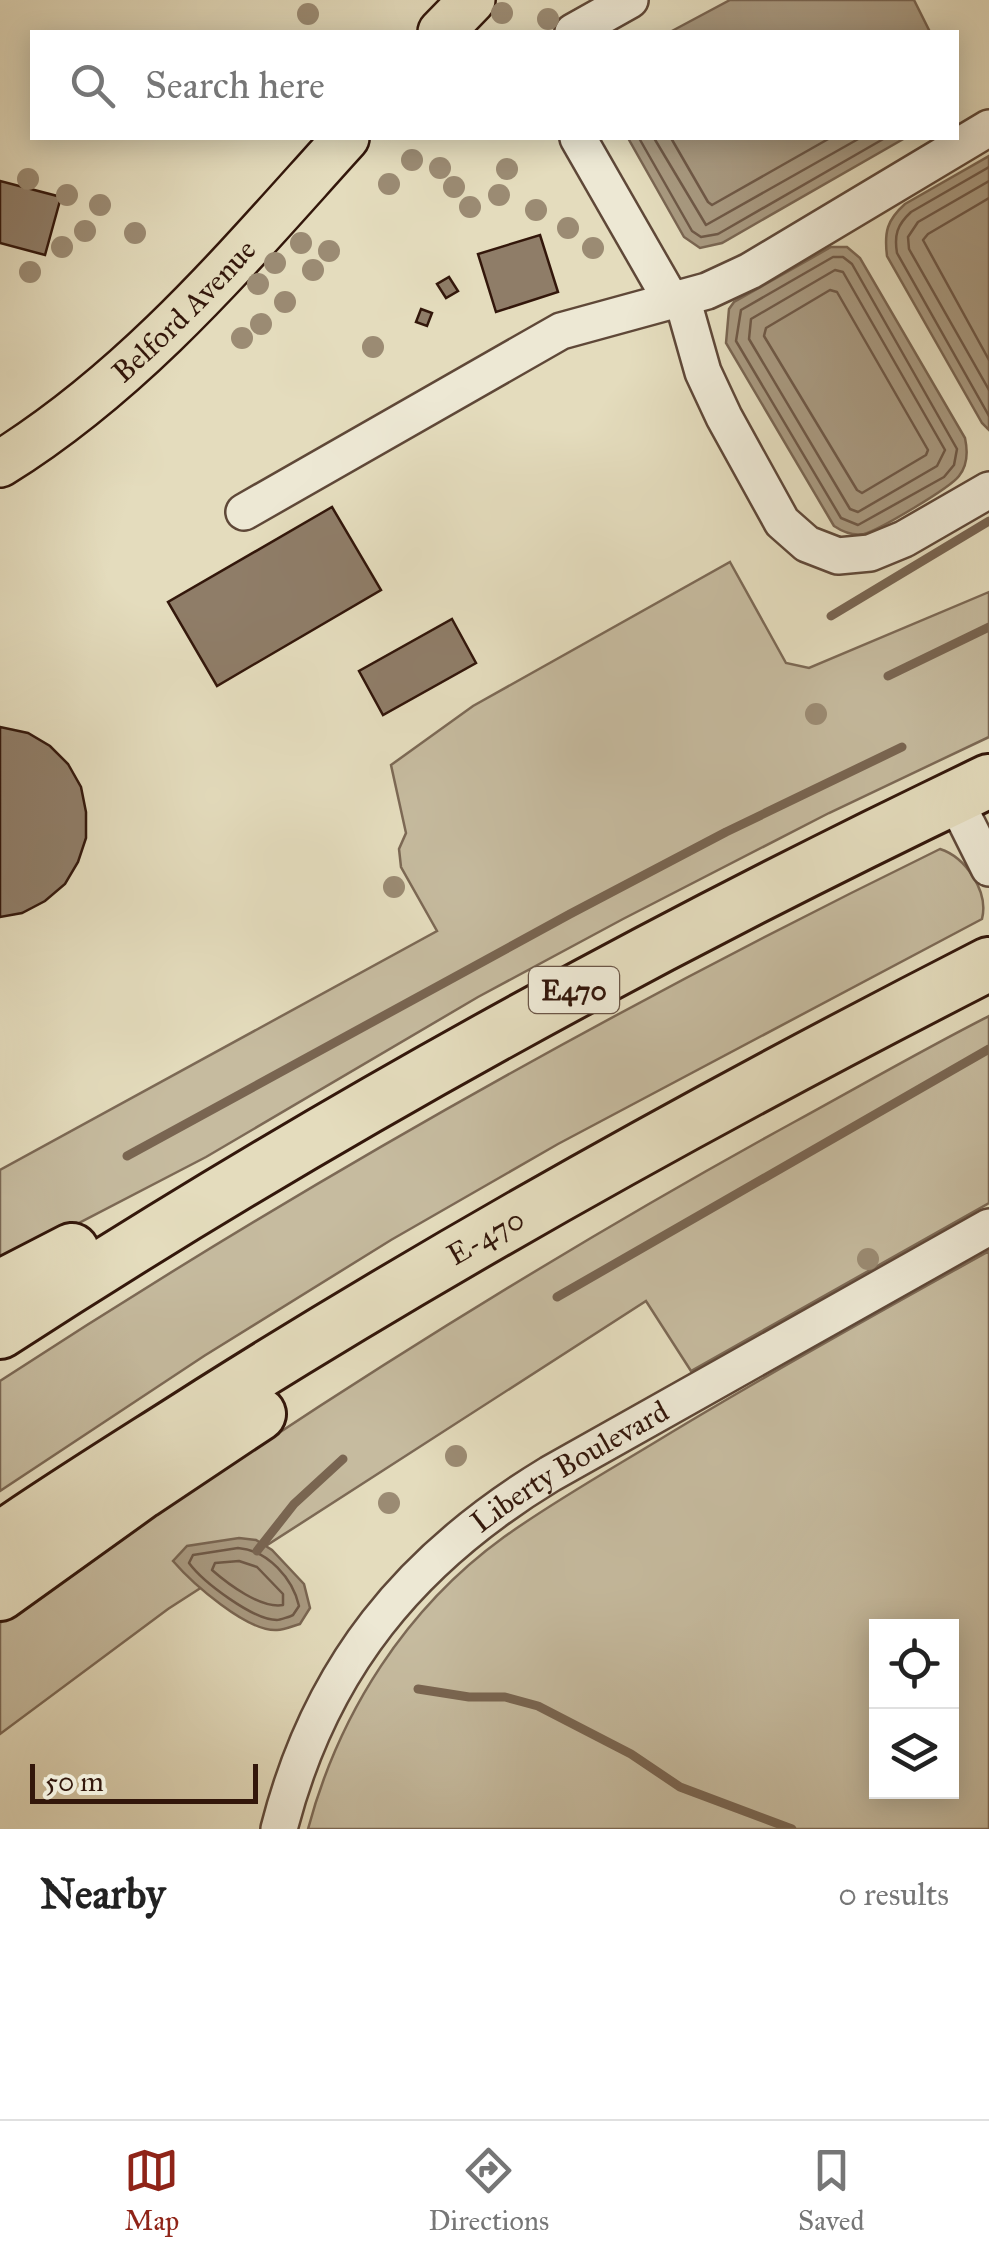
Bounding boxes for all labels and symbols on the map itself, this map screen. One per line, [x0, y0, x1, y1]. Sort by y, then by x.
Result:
street label: Belford Avenue [105, 232, 263, 390]
road number: E470 [529, 967, 619, 1013]
street label: E-470 [441, 1201, 530, 1273]
street label: Liberty Boulevard [464, 1393, 675, 1540]
scale bar [30, 1759, 258, 1804]

